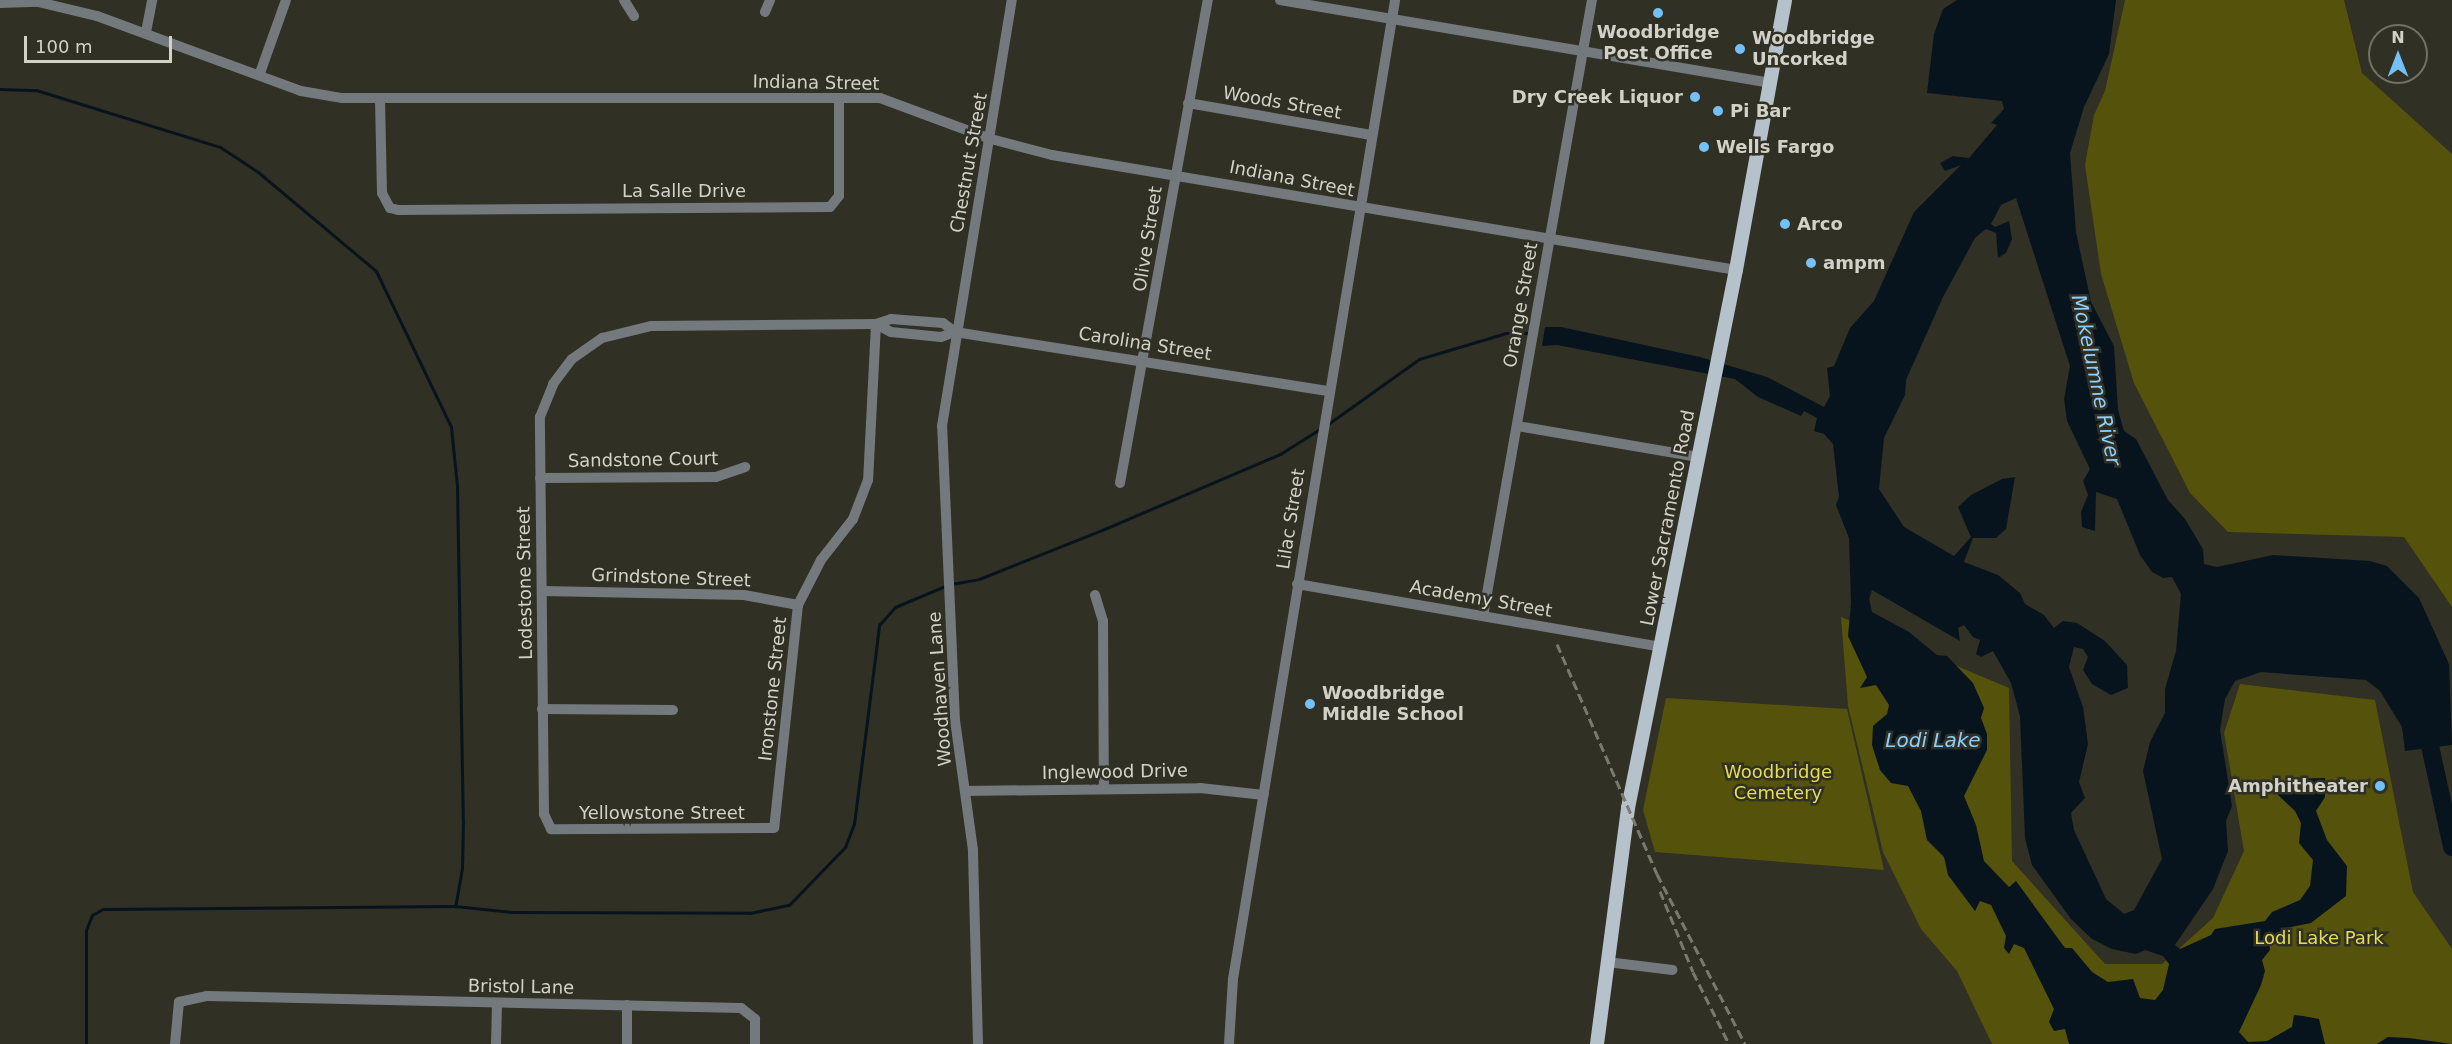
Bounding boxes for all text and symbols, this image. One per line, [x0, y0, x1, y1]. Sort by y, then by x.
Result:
marker: Woodbridge Post Office [1651, 6, 1665, 20]
place label: Woodbridge Post Office [1597, 22, 1719, 64]
scale bar [27, 24, 176, 62]
north arrow [2368, 24, 2428, 84]
place label: Woodbridge Uncorked [1752, 28, 1875, 70]
text: N [2391, 28, 2405, 47]
text: 100 m [35, 36, 93, 57]
marker: Woodbridge Uncorked [1733, 42, 1747, 56]
street label: Indiana Street [752, 71, 880, 95]
street label: Woods Street [1221, 82, 1343, 124]
place label: Dry Creek Liquor [1512, 86, 1683, 108]
marker: Dry Creek Liquor [1688, 90, 1702, 104]
street label: Chestnut Street [946, 91, 992, 235]
place label: Pi Bar [1730, 100, 1790, 122]
marker: Pi Bar [1711, 104, 1725, 118]
place label: Wells Fargo [1716, 136, 1834, 158]
marker: Wells Fargo [1697, 140, 1711, 154]
street label: Indiana Street [1228, 156, 1356, 202]
street label: La Salle Drive [622, 180, 746, 202]
street label: Olive Street [1129, 185, 1167, 293]
place label: Arco [1797, 213, 1843, 235]
marker: Arco [1778, 217, 1792, 231]
street label: Orange Street [1499, 241, 1543, 369]
place label: ampm [1823, 252, 1886, 274]
marker: ampm [1804, 256, 1818, 270]
water label: Mokelumne River [2066, 292, 2126, 468]
street label: Carolina Street [1077, 323, 1213, 365]
street label: Lower Sacramento Road [1636, 408, 1700, 628]
street label: Sandstone Court [568, 448, 718, 472]
street label: Lilac Street [1272, 467, 1310, 571]
street label: Lodestone Street [513, 506, 537, 660]
street label: Grindstone Street [591, 564, 751, 592]
street label: Academy Street [1408, 576, 1554, 622]
street label: Woodhaven Lane [924, 611, 956, 767]
street label: Ironstone Street [755, 616, 791, 762]
place label: Woodbridge Middle School [1322, 683, 1464, 726]
marker: Woodbridge Middle School [1303, 697, 1317, 711]
water label: Lodi Lake [1885, 728, 1981, 752]
street label: Inglewood Drive [1042, 760, 1188, 784]
park label: Woodbridge Cemetery [1724, 762, 1832, 804]
place label: Amphitheater [2228, 775, 2368, 797]
marker: Amphitheater [2373, 779, 2387, 793]
street label: Yellowstone Street [579, 802, 745, 824]
park label: Lodi Lake Park [2254, 927, 2384, 949]
street label: Bristol Lane [468, 975, 574, 999]

